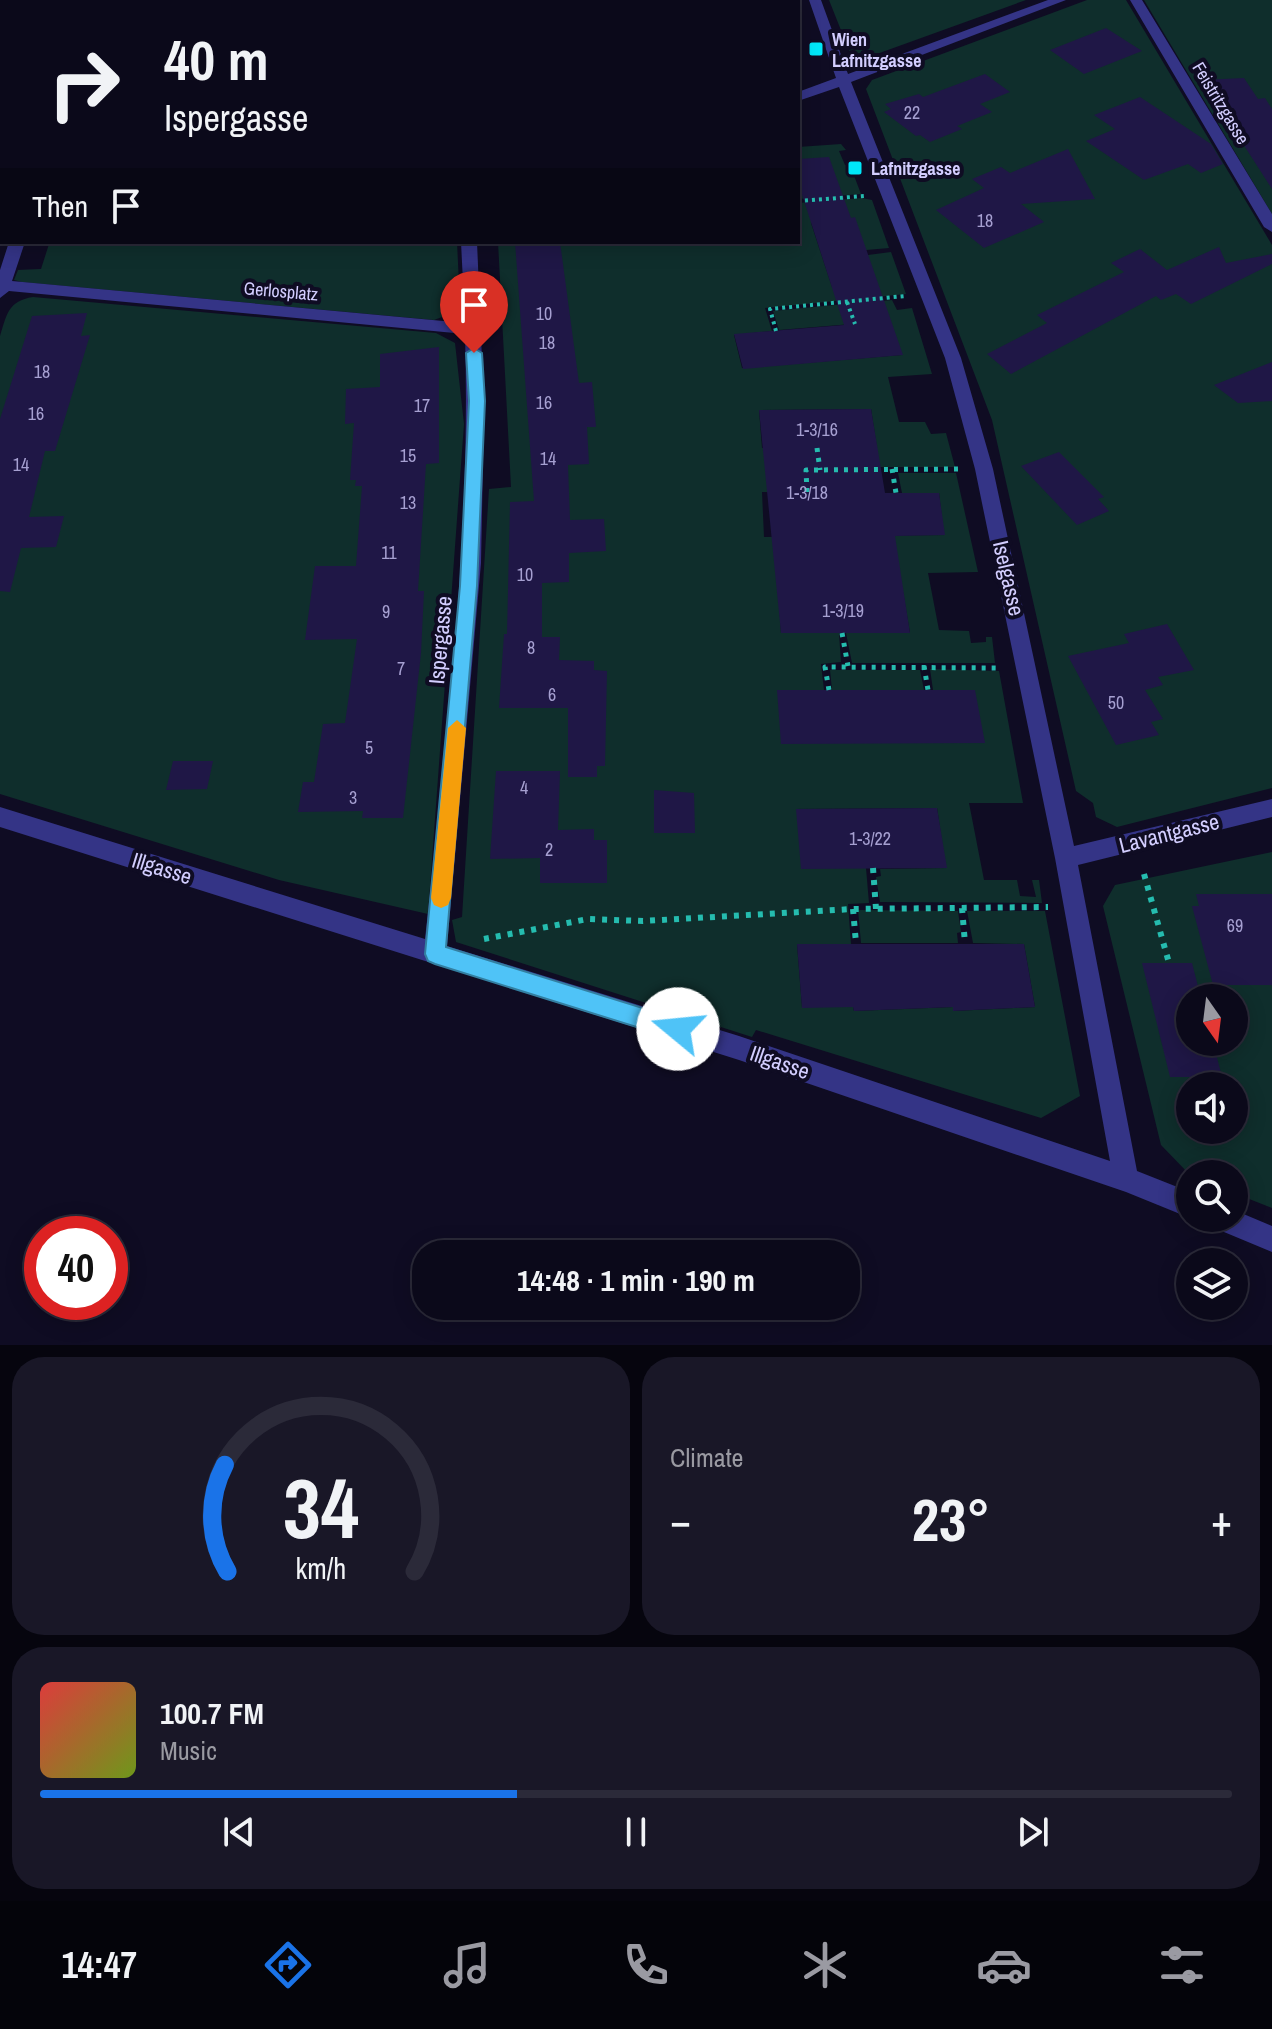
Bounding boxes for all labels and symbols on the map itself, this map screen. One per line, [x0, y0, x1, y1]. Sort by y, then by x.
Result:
place label: Wien Lafnitzgasse [832, 27, 921, 73]
marker: Wien Lafnitzgasse [807, 40, 825, 58]
street label: Feistritzgasse [1187, 57, 1255, 149]
house number: 22 [904, 100, 920, 125]
place label: Lafnitzgasse [871, 156, 960, 181]
marker: Lafnitzgasse [846, 159, 864, 177]
house number: 18 [977, 208, 993, 233]
pin [440, 271, 508, 353]
street label: Gerlosplatz [243, 275, 319, 307]
house number: 10 [536, 301, 552, 326]
house number: 18 [539, 330, 555, 355]
house number: 18 [34, 359, 50, 384]
house number: 16 [536, 390, 552, 415]
house number: 17 [414, 393, 430, 418]
house number: 16 [28, 401, 44, 426]
house number: 1-3/16 [796, 417, 838, 442]
house number: 15 [400, 443, 416, 468]
house number: 14 [540, 446, 556, 471]
house number: 14 [13, 452, 29, 477]
house number: 1-3/18 [786, 480, 828, 505]
house number: 13 [400, 490, 416, 515]
street label: Iselgasse [986, 537, 1032, 619]
house number: 11 [381, 540, 397, 565]
house number: 10 [517, 562, 533, 587]
street label: Ispergasse [421, 595, 459, 685]
house number: 1-3/19 [822, 598, 864, 623]
house number: 9 [382, 599, 390, 624]
house number: 8 [527, 635, 535, 660]
house number: 7 [397, 656, 405, 681]
house number: 6 [548, 682, 556, 707]
house number: 50 [1108, 690, 1124, 715]
house number: 5 [365, 735, 373, 760]
house number: 4 [520, 775, 528, 800]
house number: 3 [349, 785, 357, 810]
street label: Lavantgasse [1116, 806, 1222, 860]
house number: 1-3/22 [849, 826, 891, 851]
house number: 2 [545, 837, 553, 862]
street label: Illgasse [128, 845, 196, 891]
house number: 69 [1227, 913, 1243, 938]
north arrow [1176, 984, 1248, 1056]
position arrow [636, 987, 720, 1071]
street label: Illgasse [746, 1038, 814, 1086]
speed limit sign: 40 [24, 1216, 128, 1320]

